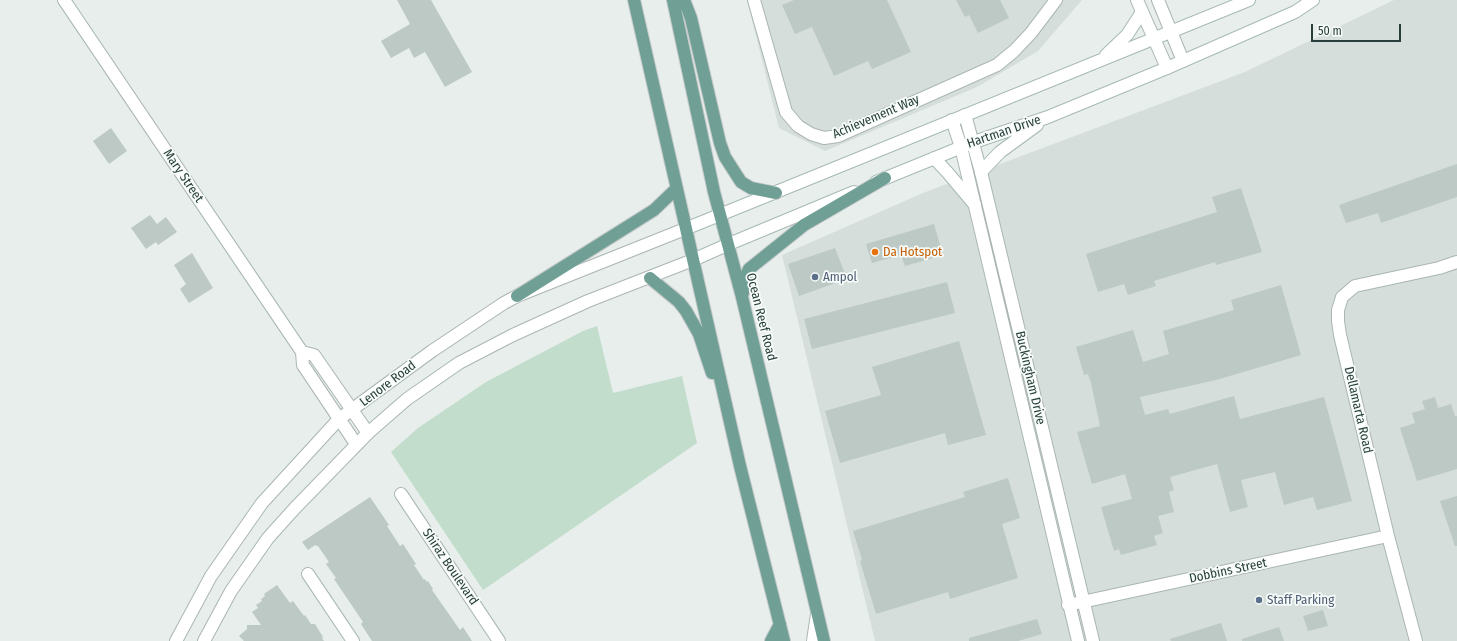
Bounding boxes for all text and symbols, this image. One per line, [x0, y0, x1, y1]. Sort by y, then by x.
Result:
scale bar [1313, 16, 1403, 42]
text: 50 m [1318, 24, 1342, 38]
street label: Achievement Way [830, 92, 922, 142]
street label: Hartman Drive [965, 112, 1043, 152]
street label: Mary Street [159, 146, 207, 206]
place label: Da Hotspot [883, 244, 942, 260]
marker: Da Hotspot [870, 247, 880, 257]
place label: Ampol [823, 269, 857, 285]
street label: Ocean Reef Road [743, 272, 779, 362]
marker: Ampol [810, 272, 820, 282]
street label: Buckingham Drive [1012, 330, 1048, 426]
street label: Lenore Road [357, 358, 419, 410]
street label: Dellamarta Road [1340, 365, 1376, 455]
street label: Shiraz Boulevard [419, 526, 481, 608]
street label: Dobbins Street [1188, 555, 1268, 587]
place label: Staff Parking [1267, 592, 1334, 608]
marker: Staff Parking [1254, 595, 1264, 605]

